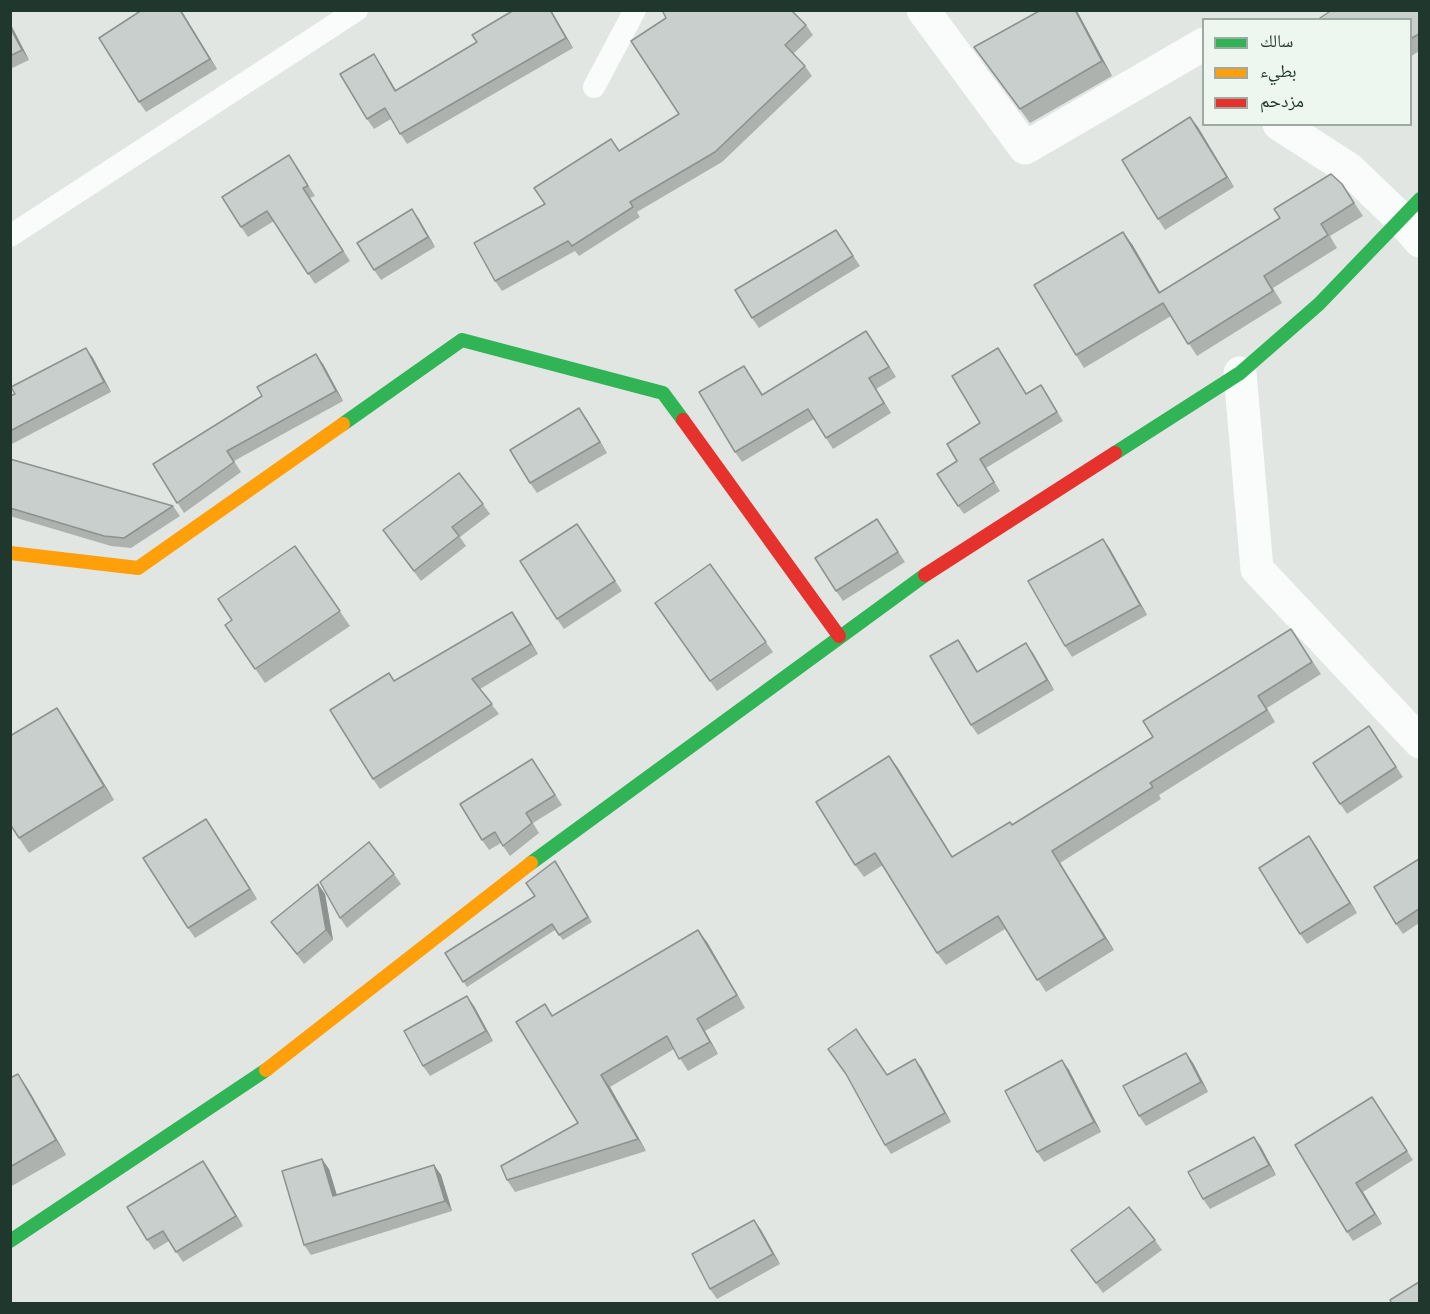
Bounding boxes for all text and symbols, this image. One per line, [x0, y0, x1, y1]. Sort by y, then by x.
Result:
legend [1202, 18, 1412, 126]
text: سالك [1260, 30, 1293, 52]
text: بطيء [1260, 60, 1297, 82]
text: مزدحم [1260, 90, 1304, 112]

